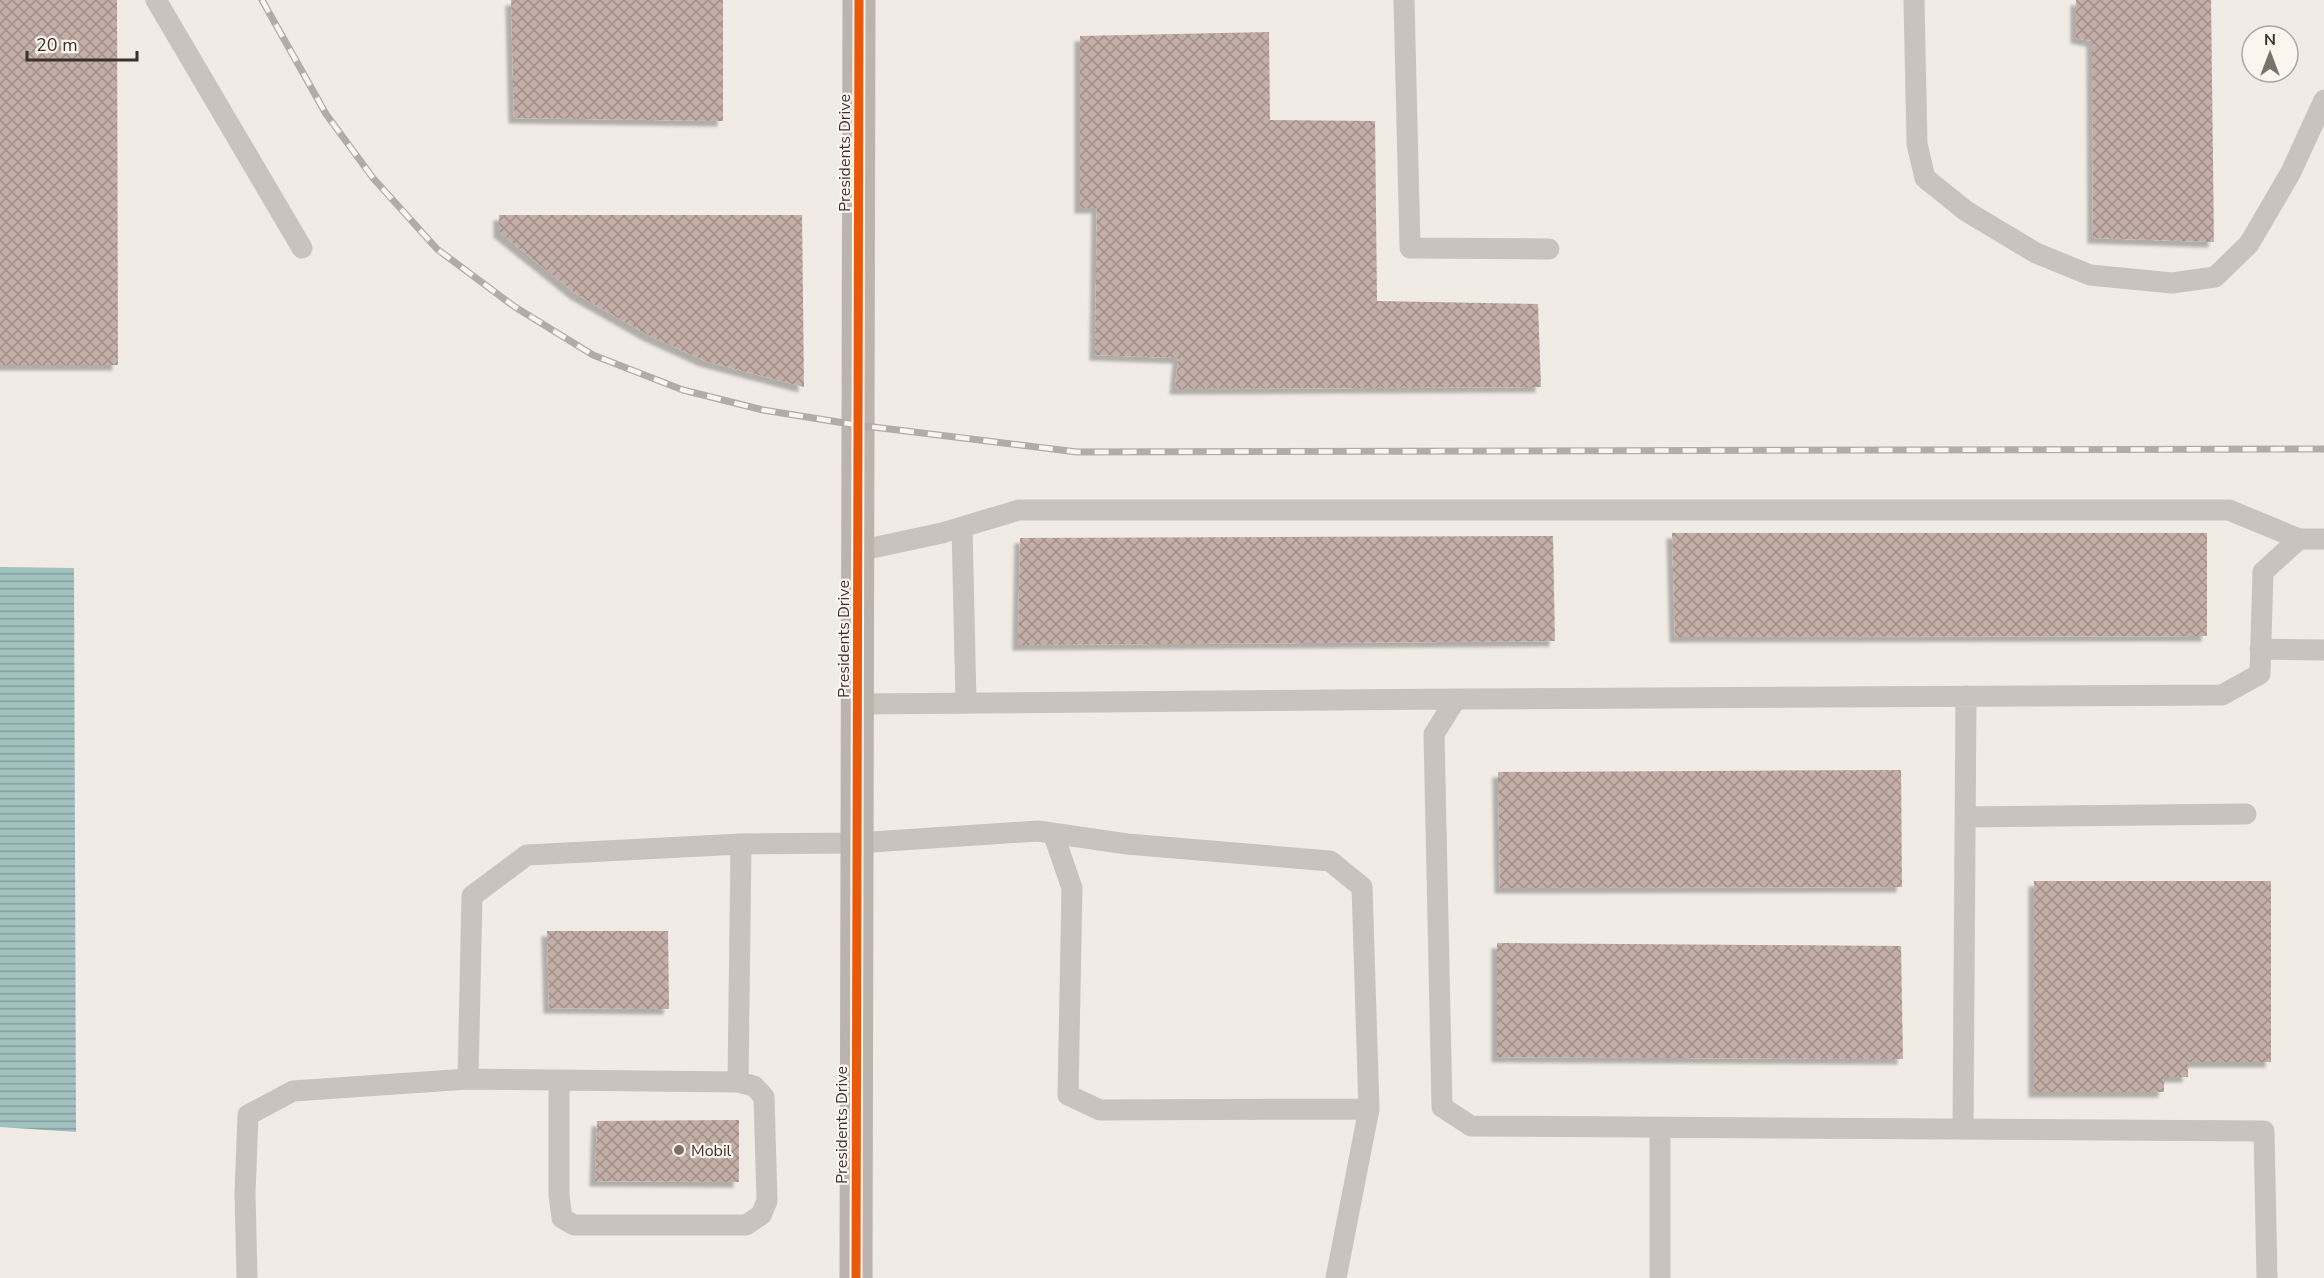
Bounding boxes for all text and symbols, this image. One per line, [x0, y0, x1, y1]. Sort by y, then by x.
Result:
scale bar [27, 24, 136, 62]
north arrow [2240, 24, 2300, 84]
text: N [2264, 29, 2276, 51]
text: 20 m [36, 33, 78, 57]
street label: Presidents Drive [834, 94, 856, 212]
street label: Presidents Drive [833, 580, 855, 698]
street label: Presidents Drive [831, 1066, 853, 1184]
place label: Mobil [691, 1140, 732, 1162]
marker: Mobil [672, 1143, 686, 1157]

